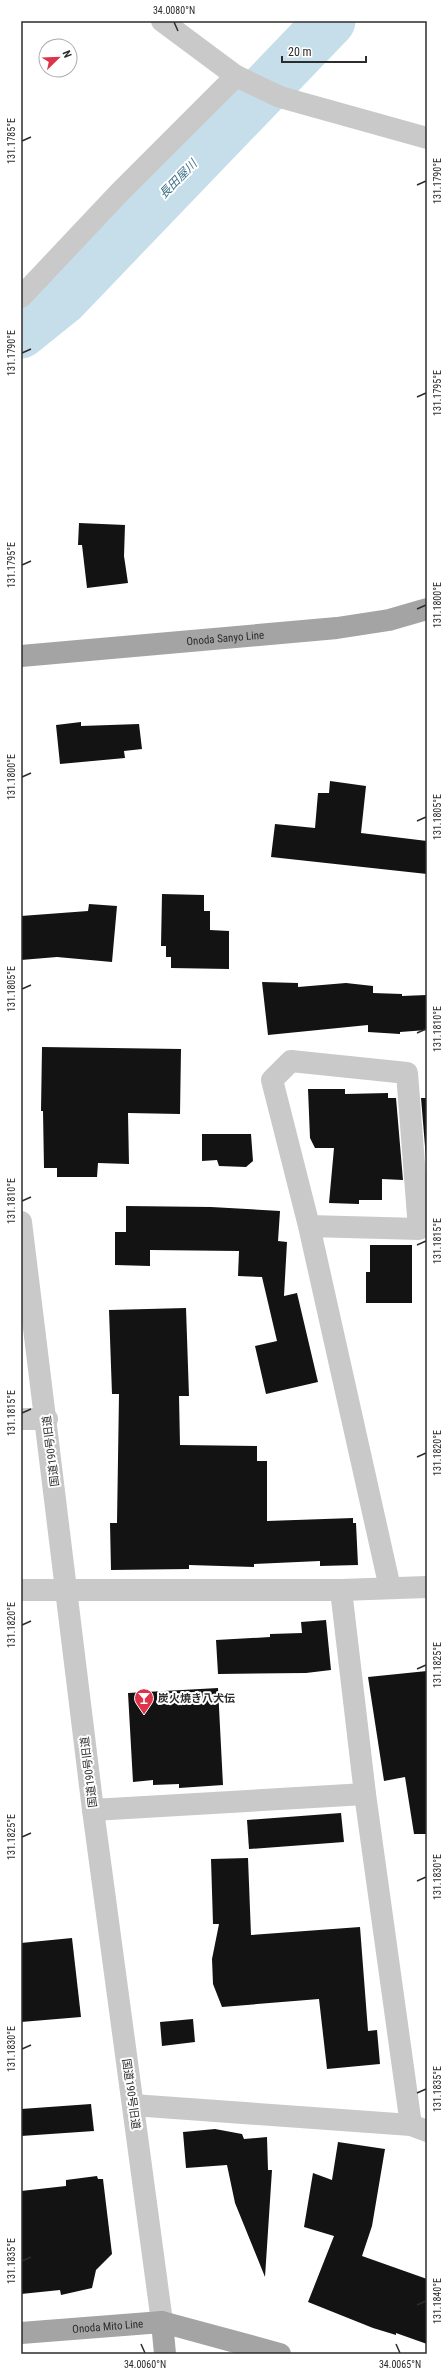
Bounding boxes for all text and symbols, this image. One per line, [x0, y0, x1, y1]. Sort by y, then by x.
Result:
text: 34.0080°N [153, 5, 195, 16]
north arrow [38, 38, 78, 78]
scale bar [282, 38, 366, 64]
text: 20 m [288, 45, 312, 59]
text: N [59, 49, 74, 60]
text: 131.1785°E [6, 118, 17, 164]
water label: 長田屋川 [156, 155, 201, 201]
text: 131.1790°E [432, 158, 443, 204]
text: 131.1790°E [6, 330, 17, 376]
text: 131.1795°E [432, 370, 443, 416]
text: 131.1795°E [6, 542, 17, 588]
text: 131.1800°E [432, 582, 443, 628]
street label: Onoda Sanyo Line [186, 628, 265, 648]
text: 131.1800°E [6, 754, 17, 800]
text: 131.1805°E [432, 794, 443, 840]
text: 131.1805°E [6, 966, 17, 1012]
text: 131.1810°E [432, 1006, 443, 1052]
text: 131.1810°E [6, 1178, 17, 1224]
text: 131.1815°E [432, 1218, 443, 1264]
text: 131.1815°E [6, 1390, 17, 1436]
street label: 国道190号旧道 [40, 1415, 62, 1487]
text: 131.1820°E [432, 1430, 443, 1476]
text: 131.1820°E [6, 1602, 17, 1648]
text: 131.1825°E [432, 1642, 443, 1688]
bar icon: 炭火焼き八犬伝 [133, 1687, 155, 1715]
place label: 炭火焼き八犬伝 [158, 1692, 235, 1705]
street label: 国道190号旧道 [78, 1736, 100, 1808]
text: 131.1825°E [6, 1814, 17, 1860]
text: 131.1830°E [432, 1854, 443, 1900]
text: 131.1830°E [6, 2026, 17, 2072]
street label: 国道190号旧道 [120, 2058, 142, 2130]
text: 131.1835°E [432, 2066, 443, 2112]
text: 131.1835°E [6, 2238, 17, 2284]
text: 131.1840°E [432, 2278, 443, 2324]
street label: Onoda Mito Line [72, 2317, 144, 2335]
text: 34.0060°N [124, 2359, 166, 2370]
text: 34.0065°N [379, 2359, 421, 2370]

